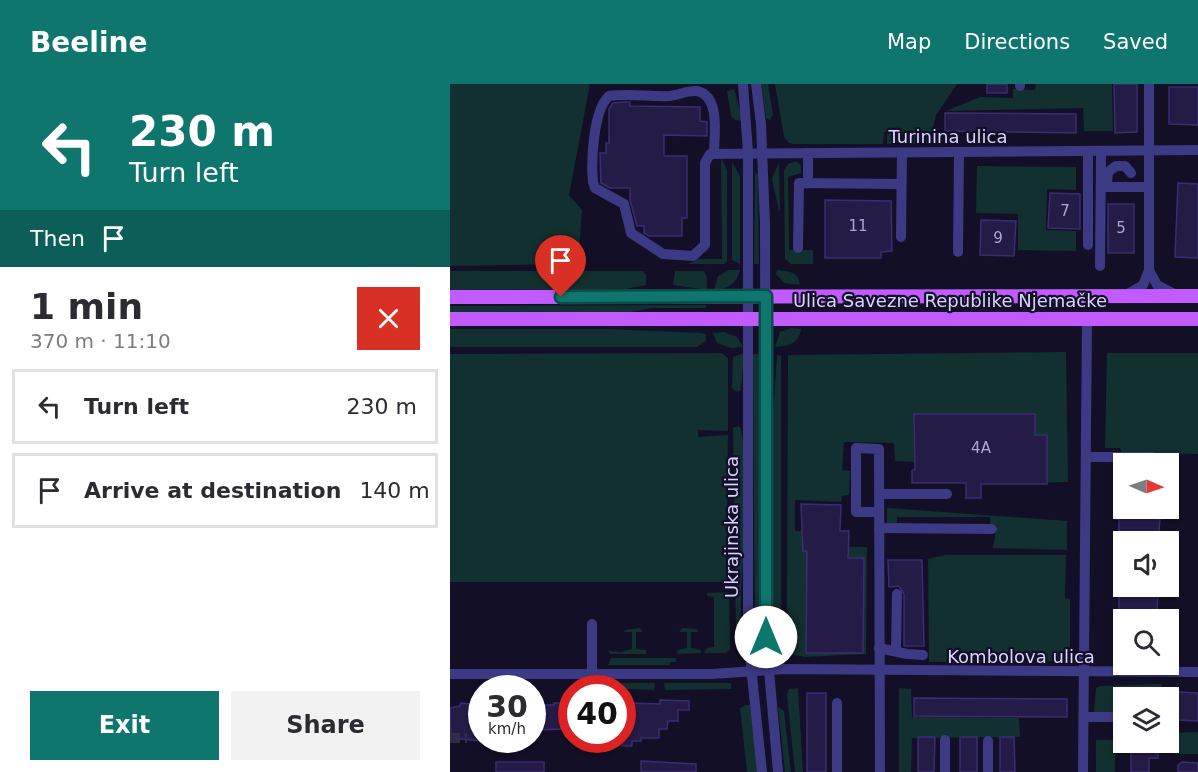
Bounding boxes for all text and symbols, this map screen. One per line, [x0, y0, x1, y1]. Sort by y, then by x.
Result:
text: Beeline [30, 26, 147, 59]
text: Map [887, 30, 931, 54]
text: Directions [964, 30, 1070, 54]
text: Saved [1103, 30, 1168, 54]
text: 230 m [129, 107, 275, 156]
icon: left [30, 108, 108, 186]
street label: Turinina ulica [888, 126, 1007, 147]
text: Turn left [129, 157, 239, 188]
house number: 7 [1060, 202, 1070, 220]
house number: 11 [848, 217, 868, 235]
house number: 5 [1116, 219, 1126, 237]
icon: arrive [97, 222, 130, 255]
text: Then [30, 226, 85, 251]
house number: 9 [993, 229, 1003, 247]
pin [535, 235, 586, 297]
icon: arrive [544, 244, 577, 277]
text: 1 min [30, 286, 143, 327]
button: close [357, 287, 420, 350]
street label: Ulica Savezne Republike Njemačke [793, 290, 1107, 311]
text: 370 m · 11:10 [30, 329, 171, 353]
icon: left [33, 390, 66, 423]
text: Turn left [84, 394, 189, 419]
text: 230 m [347, 394, 417, 419]
house number: 4A [971, 439, 992, 457]
north arrow [1113, 453, 1179, 519]
map controls [1113, 453, 1179, 753]
street label: Ukrajinska ulica [721, 456, 742, 598]
icon: arrive [33, 474, 66, 507]
text: Arrive at destination [84, 478, 341, 503]
text: 140 m [359, 478, 430, 503]
button: sound [1113, 531, 1179, 597]
position arrow [734, 605, 798, 669]
button: search [1113, 609, 1179, 675]
street label: Kombolova ulica [947, 646, 1095, 667]
speed limit sign: 40 [558, 675, 636, 753]
button: layers [1113, 687, 1179, 753]
text: 30 [486, 689, 528, 724]
button: Exit [30, 691, 219, 760]
button: Share [231, 691, 420, 760]
text: km/h [488, 720, 526, 738]

